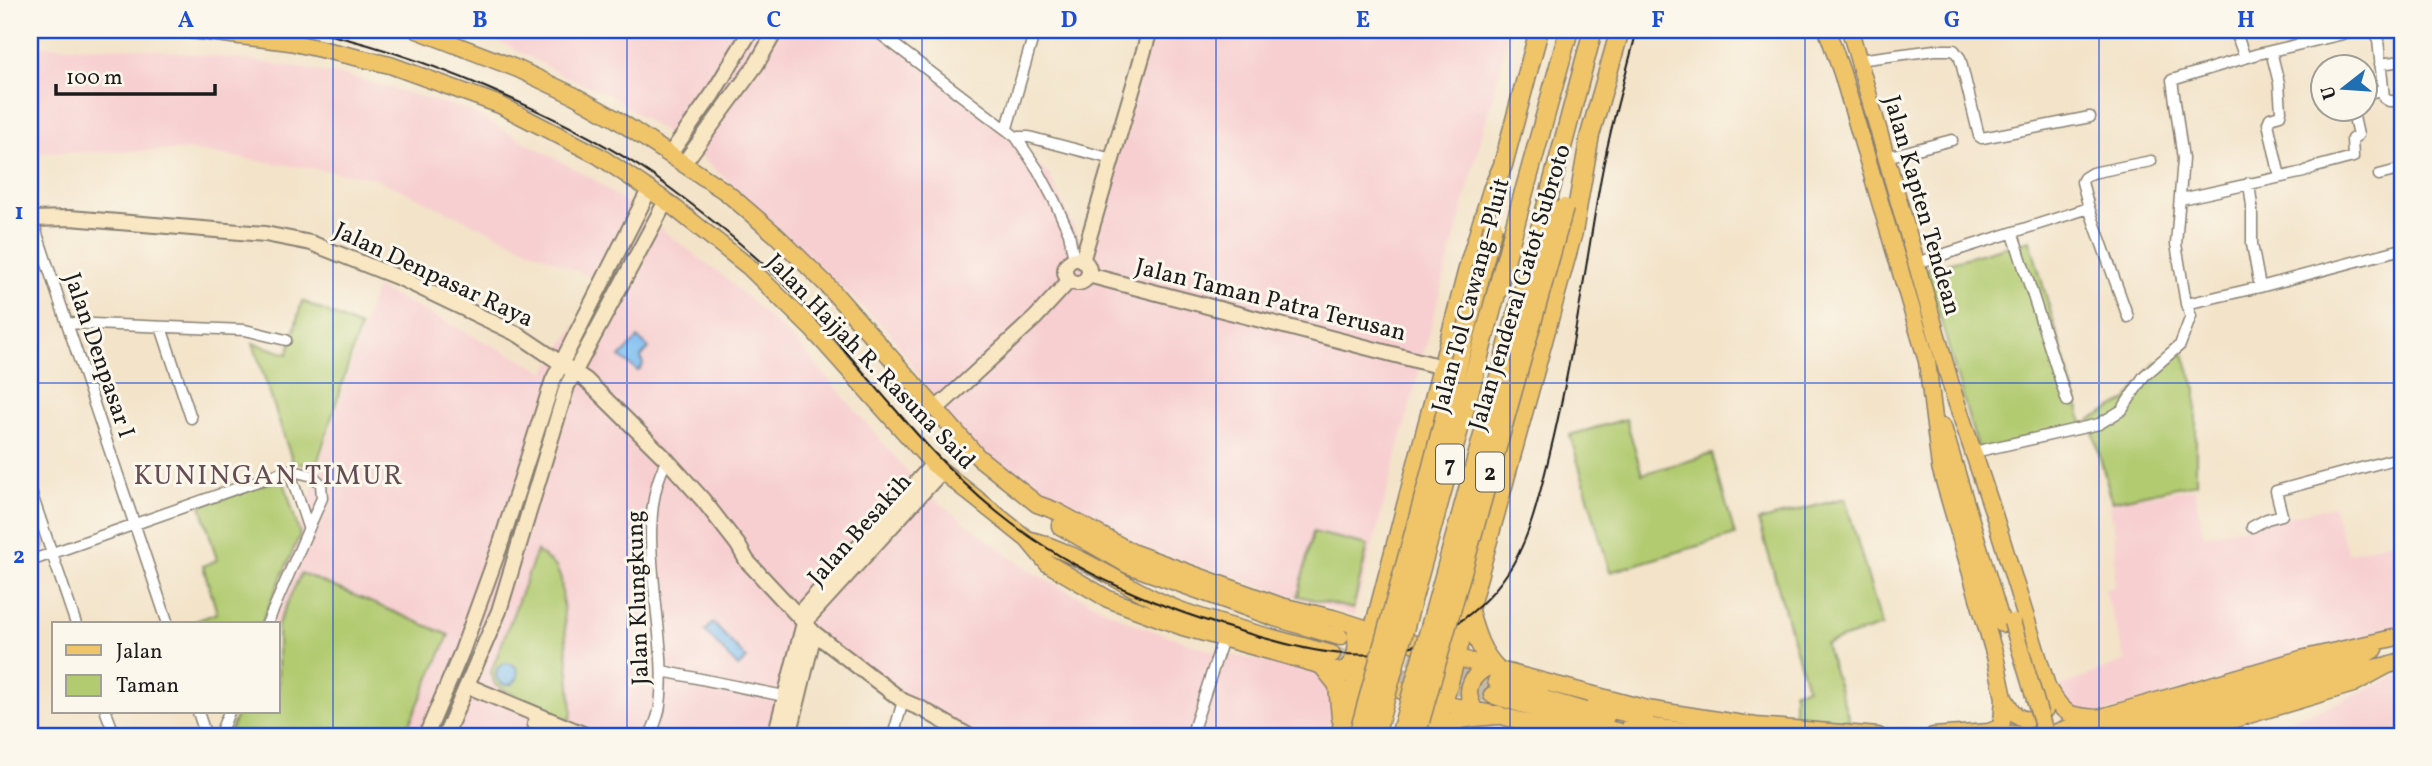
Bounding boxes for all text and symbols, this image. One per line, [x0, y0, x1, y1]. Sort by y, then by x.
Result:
text: A [178, 5, 194, 37]
text: B [472, 5, 488, 37]
text: C [767, 5, 781, 37]
text: D [1061, 5, 1078, 37]
text: E [1356, 5, 1370, 37]
text: F [1651, 5, 1665, 37]
text: G [1944, 5, 1960, 37]
text: H [2237, 5, 2255, 37]
scale bar [56, 52, 215, 96]
north arrow [2310, 52, 2380, 122]
text: 100 m [66, 64, 123, 93]
text: U [2315, 82, 2344, 102]
street label: Jalan Kapten Tendean [1873, 92, 1969, 319]
street label: Jalan Jenderal Gatot Subroto [1461, 140, 1581, 435]
street label: Jalan Tol Cawang–Pluit [1424, 175, 1520, 417]
text: 1 [14, 197, 24, 229]
street label: Jalan Denpasar Raya [328, 215, 539, 337]
street label: Jalan Hajjah R. Rasuna Said [757, 247, 982, 478]
street label: Jalan Taman Patra Terusan [1131, 251, 1410, 351]
street label: Jalan Denpasar I [54, 269, 142, 443]
road number: 7 [1436, 445, 1464, 484]
road number: 2 [1476, 452, 1504, 492]
district label: KUNINGAN TIMUR [133, 457, 405, 496]
street label: Jalan Besakih [801, 466, 920, 594]
street label: Jalan Klungkung [619, 510, 659, 686]
text: 2 [13, 541, 25, 573]
legend [52, 622, 280, 714]
text: Jalan [116, 638, 163, 667]
text: Taman [116, 672, 179, 701]

